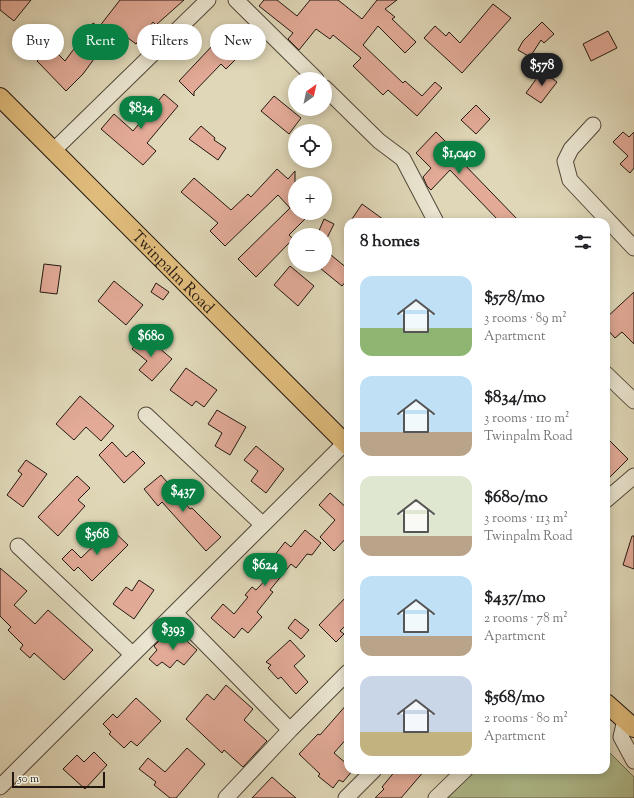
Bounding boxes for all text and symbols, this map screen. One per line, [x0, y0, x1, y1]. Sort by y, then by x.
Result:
chip: Buy [12, 24, 64, 60]
chip: Rent [72, 24, 129, 60]
chip: Filters [137, 24, 202, 60]
chip: New [210, 24, 266, 60]
pin: $578 [518, 53, 566, 87]
text: $578 [530, 57, 554, 75]
north arrow [288, 72, 332, 116]
map controls [288, 72, 332, 272]
pin: $834 [117, 96, 165, 130]
text: $834 [128, 100, 154, 118]
button: locate [288, 124, 332, 168]
pin: $1,040 [426, 141, 492, 175]
text: $1,040 [442, 145, 476, 163]
button: + [288, 176, 332, 220]
street label: Twinpalm Road [125, 226, 219, 320]
button: − [288, 228, 332, 272]
text: 8 homes [360, 230, 420, 254]
icon: filters [572, 231, 594, 253]
text: $578/mo [484, 286, 545, 310]
icon: home [392, 292, 440, 340]
text: 3 rooms · 89 m² [484, 310, 567, 328]
pin: $680 [127, 324, 175, 358]
text: $680 [138, 328, 164, 346]
text: Apartment [484, 328, 545, 346]
text: $834/mo [484, 386, 546, 410]
icon: home [392, 392, 440, 440]
text: 3 rooms · 110 m² [484, 410, 569, 428]
text: Twinpalm Road [484, 428, 573, 446]
pin: $437 [159, 479, 207, 513]
text: $437 [170, 483, 196, 501]
text: $680/mo [484, 486, 548, 510]
icon: home [392, 492, 440, 540]
text: 3 rooms · 113 m² [484, 510, 568, 528]
pin: $568 [73, 522, 121, 556]
text: $568 [85, 526, 109, 544]
text: Twinpalm Road [484, 528, 573, 546]
pin: $624 [241, 553, 289, 587]
text: $624 [252, 557, 278, 575]
text: $437/mo [484, 586, 545, 610]
icon: home [392, 592, 440, 640]
text: 2 rooms · 78 m² [484, 610, 568, 628]
pin: $393 [149, 617, 197, 651]
text: $393 [161, 621, 185, 639]
text: Apartment [484, 628, 545, 646]
text: $568/mo [484, 686, 545, 710]
icon: home [392, 692, 440, 740]
text: 2 rooms · 80 m² [484, 710, 568, 728]
text: Apartment [484, 728, 545, 746]
scale bar [12, 770, 105, 789]
text: 50 m [18, 771, 39, 787]

